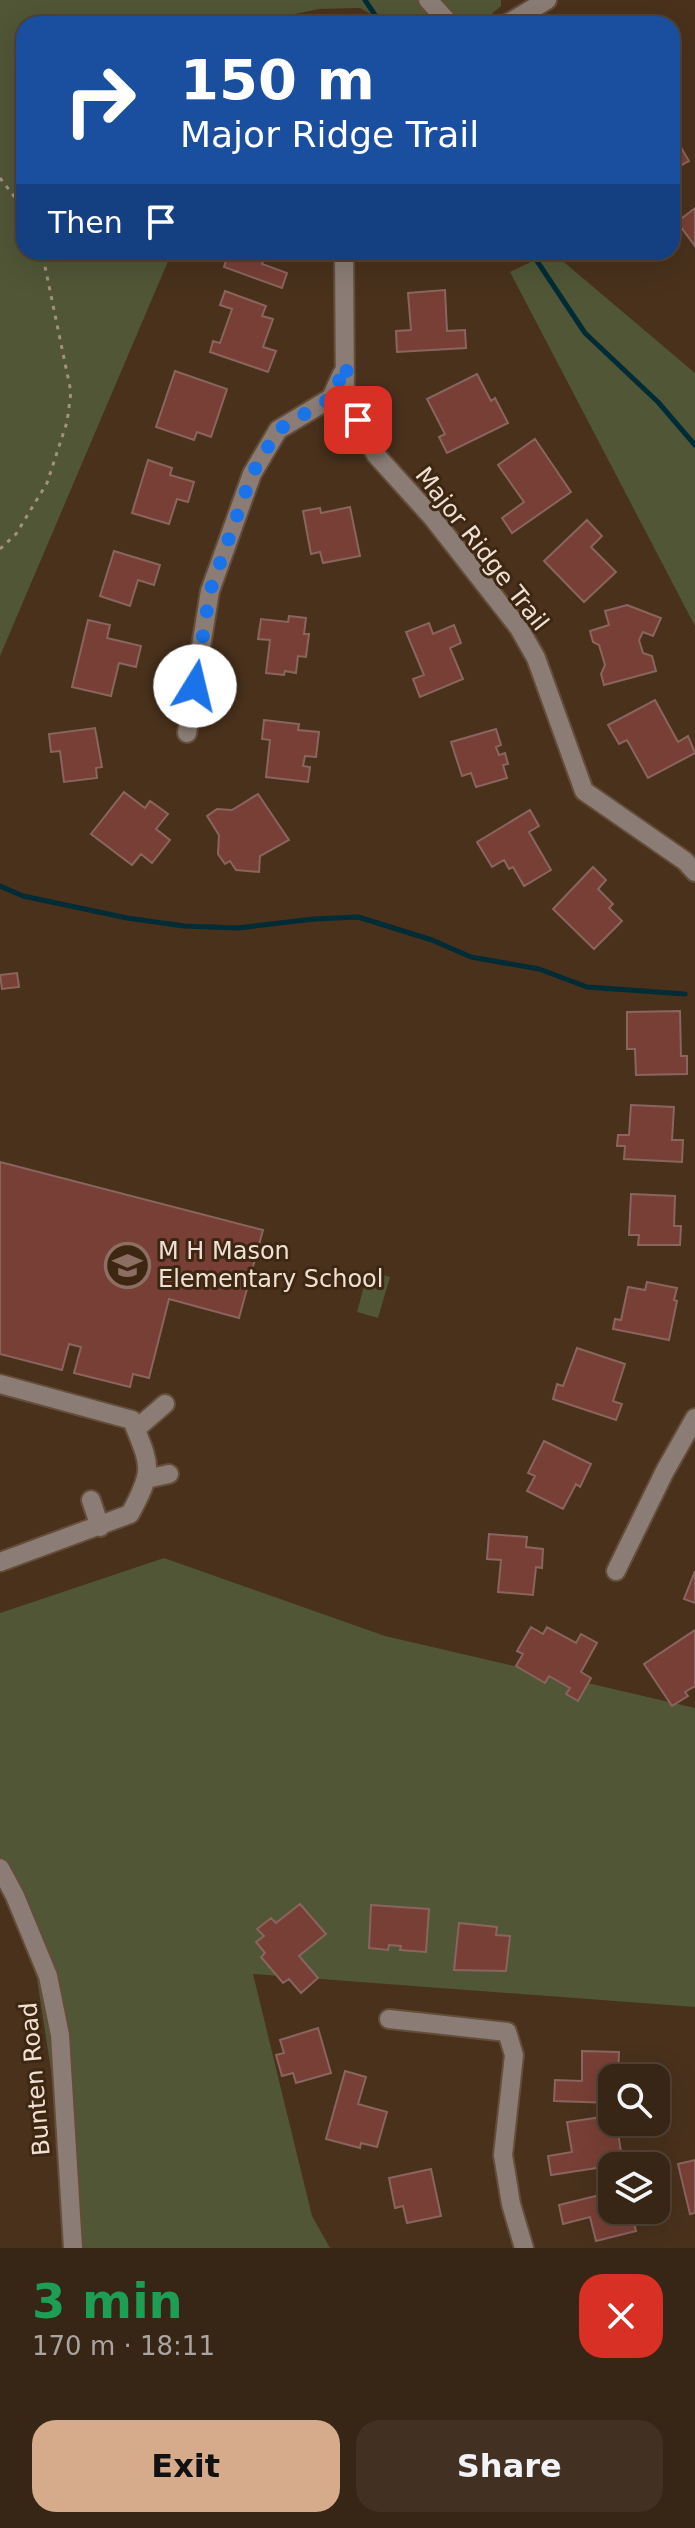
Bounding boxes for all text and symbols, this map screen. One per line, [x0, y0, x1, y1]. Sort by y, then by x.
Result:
text: 150 m [180, 47, 375, 112]
icon: right [48, 48, 152, 152]
text: Major Ridge Trail [180, 114, 479, 155]
icon: arrive [139, 200, 183, 244]
text: Then [48, 205, 123, 240]
pin [324, 386, 392, 454]
icon: arrive [336, 398, 380, 442]
street label: Major Ridge Trail [410, 462, 554, 636]
position arrow [153, 644, 237, 728]
place label: M H Mason Elementary School [158, 1237, 383, 1293]
school or university icon: M H Mason Elementary School [103, 1241, 151, 1289]
street label: Bunten Road [14, 2001, 56, 2157]
map controls [598, 2064, 670, 2224]
button: search [598, 2064, 670, 2136]
button: layers [598, 2152, 670, 2224]
text: 3 min [32, 2273, 183, 2329]
button: close [579, 2274, 663, 2358]
text: 170 m · 18:11 [32, 2331, 215, 2361]
button: Exit [32, 2420, 340, 2512]
button: Share [356, 2420, 663, 2512]

